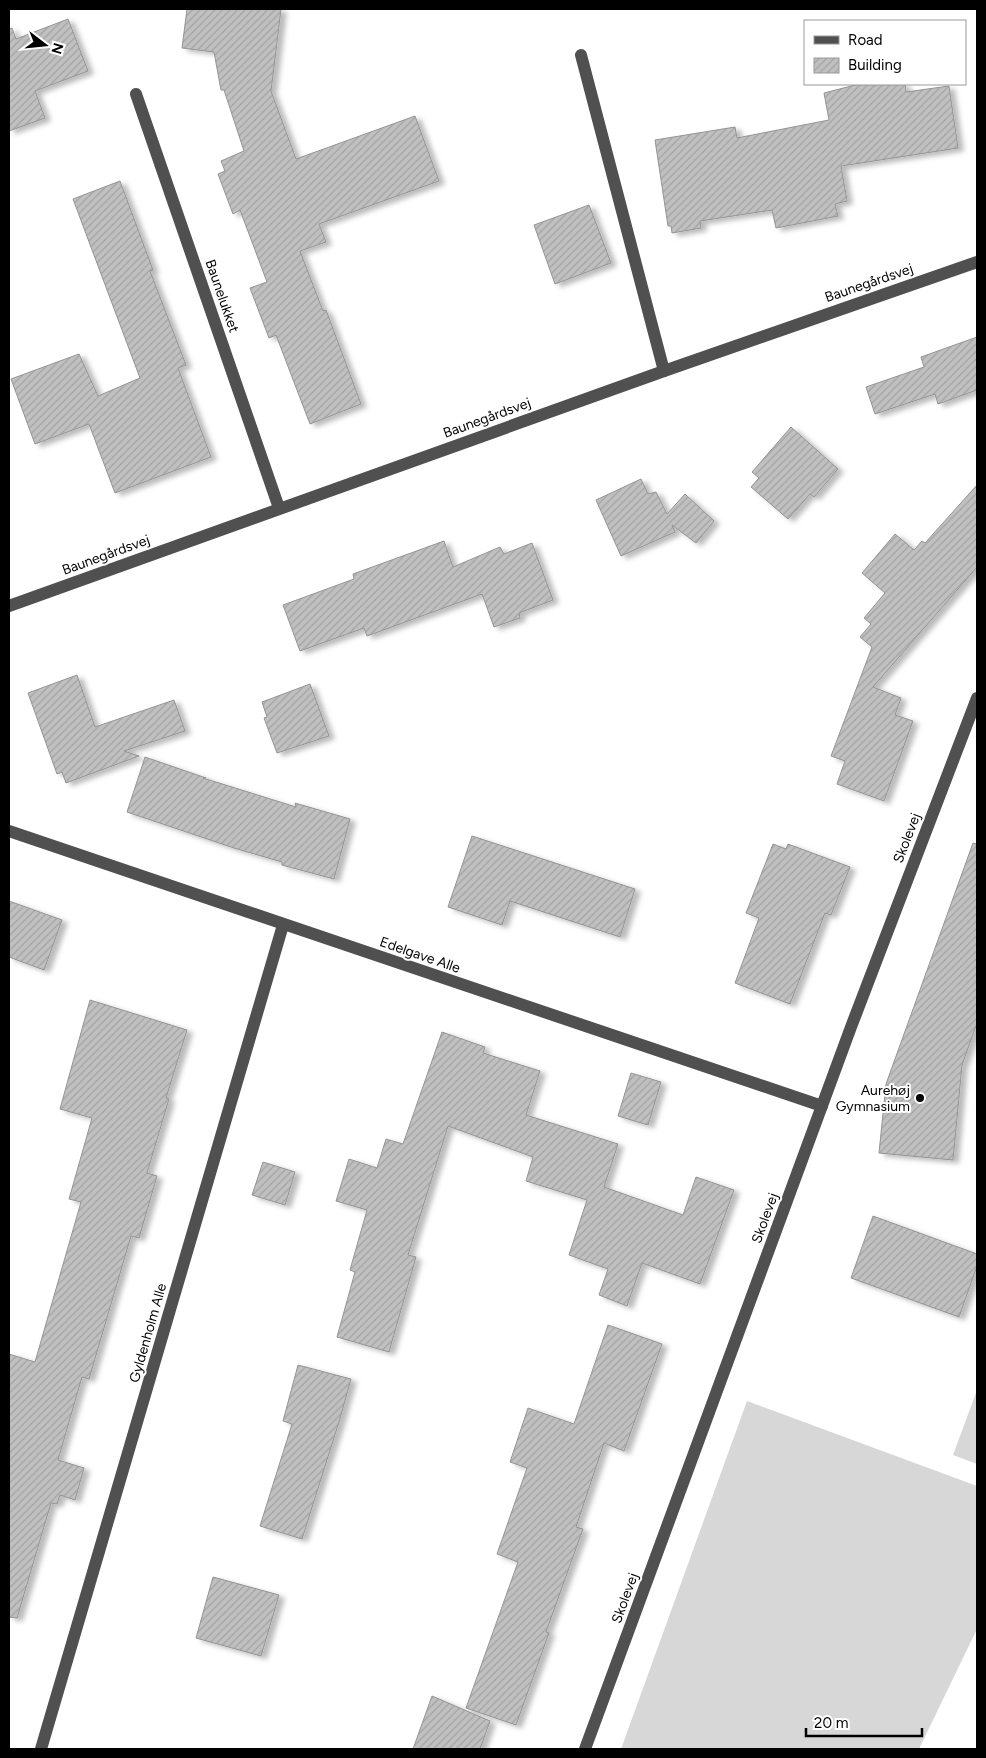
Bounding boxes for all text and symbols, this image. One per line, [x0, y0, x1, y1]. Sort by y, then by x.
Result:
north arrow [20, 20, 70, 70]
legend [804, 20, 966, 85]
text: Road [848, 31, 883, 49]
text: N [47, 41, 67, 56]
text: Building [848, 56, 902, 74]
street label: Baunelukket [202, 257, 242, 335]
street label: Baunegårdsvej [823, 260, 915, 306]
street label: Baunegårdsvej [441, 394, 533, 442]
street label: Baunegårdsvej [60, 531, 152, 579]
street label: Skolevej [890, 810, 924, 866]
street label: Edelgave Alle [378, 933, 463, 977]
place label: Aurehøj Gymnasium [836, 1082, 910, 1115]
marker: Aurehøj Gymnasium [914, 1092, 926, 1104]
street label: Skolevej [748, 1190, 782, 1246]
street label: Gyldenholm Alle [126, 1281, 170, 1385]
street label: Skolevej [608, 1570, 642, 1626]
scale bar [806, 1706, 922, 1738]
text: 20 m [814, 1714, 848, 1732]

